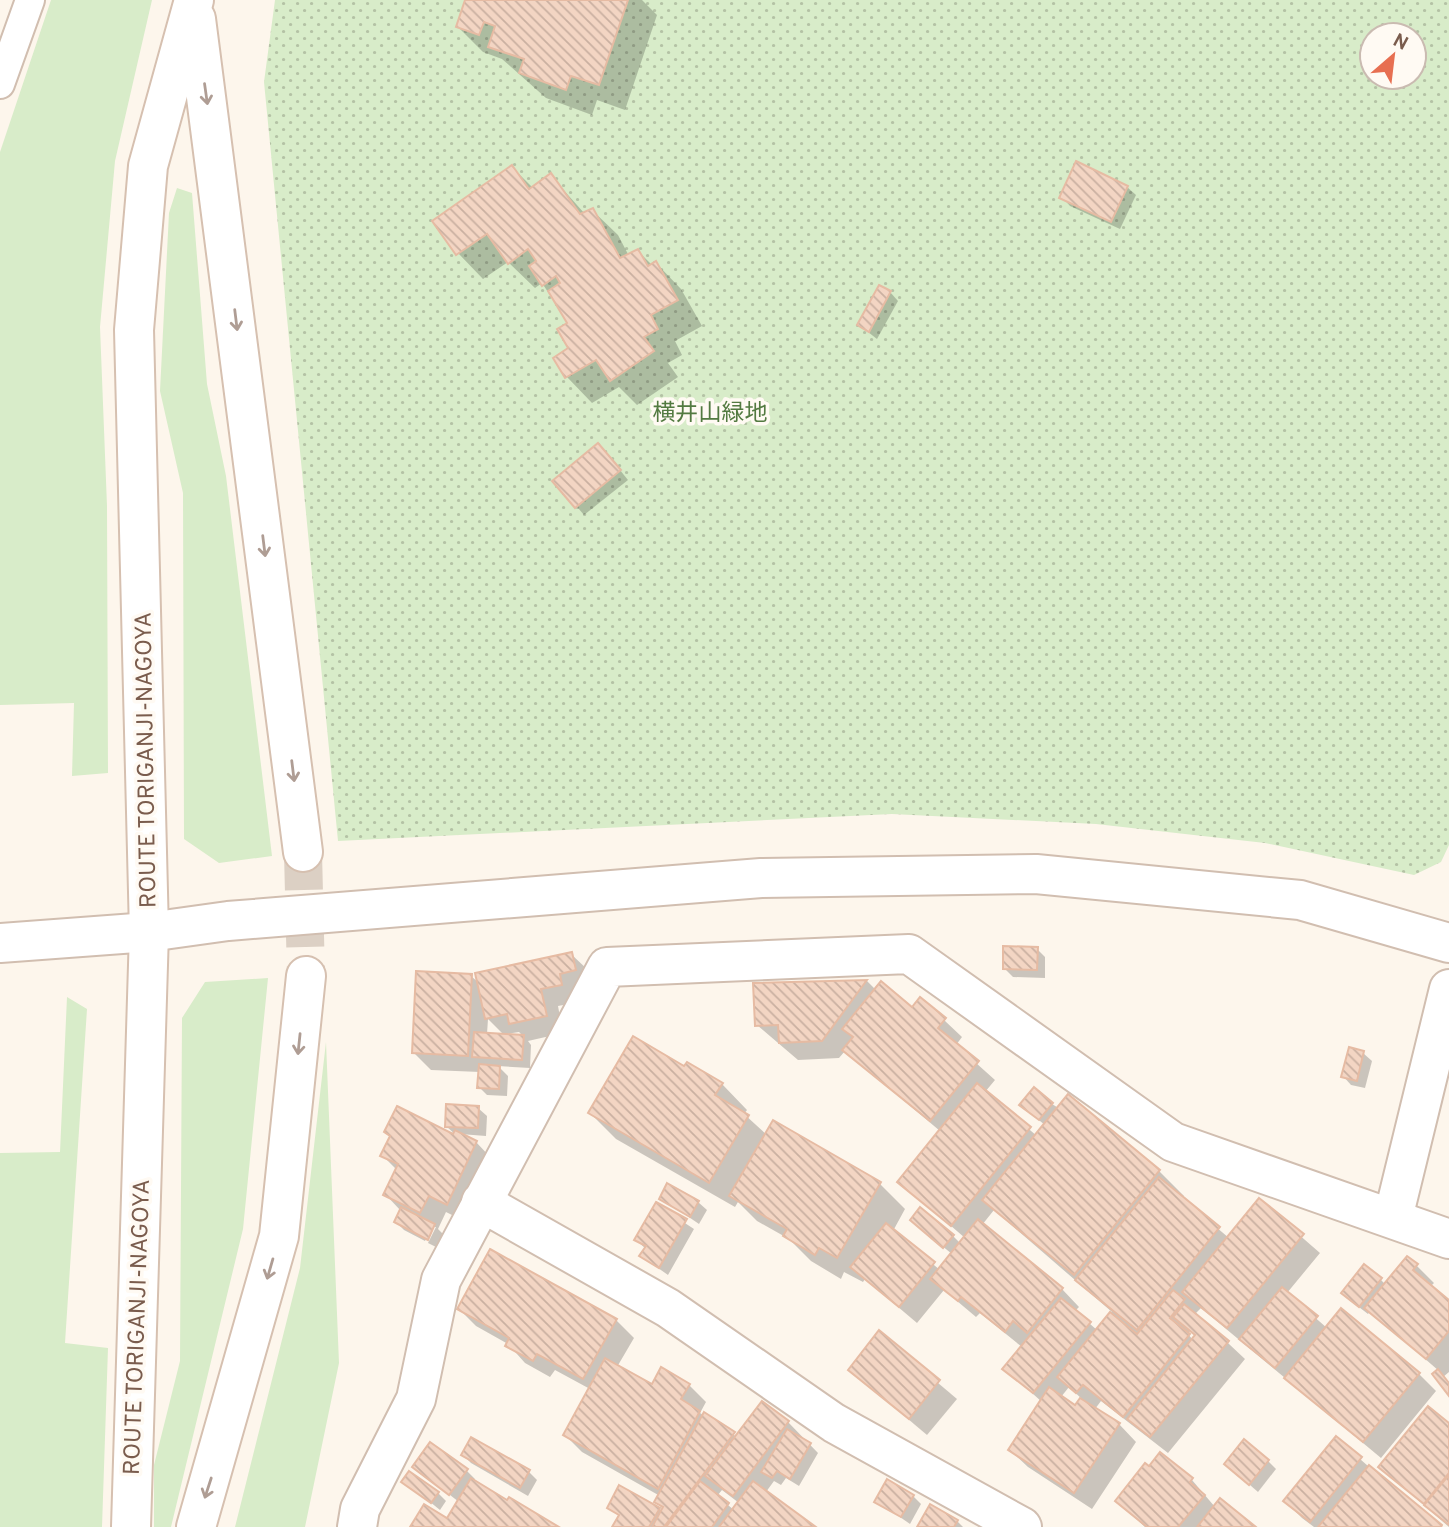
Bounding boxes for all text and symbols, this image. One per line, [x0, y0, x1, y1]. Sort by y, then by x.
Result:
north arrow [1358, 21, 1428, 91]
text: N [1388, 29, 1412, 57]
one-way arrow [200, 83, 213, 105]
one-way arrow [229, 308, 242, 331]
park label: 横井山緑地 [653, 400, 768, 429]
one-way arrow [258, 534, 271, 557]
street label: ROUTE TORIGANJI-NAGOYA [130, 612, 165, 908]
one-way arrow [286, 760, 299, 782]
one-way arrow [292, 1032, 305, 1054]
street label: ROUTE TORIGANJI-NAGOYA [119, 1179, 158, 1476]
one-way arrow [263, 1257, 276, 1280]
one-way arrow [201, 1477, 214, 1499]

